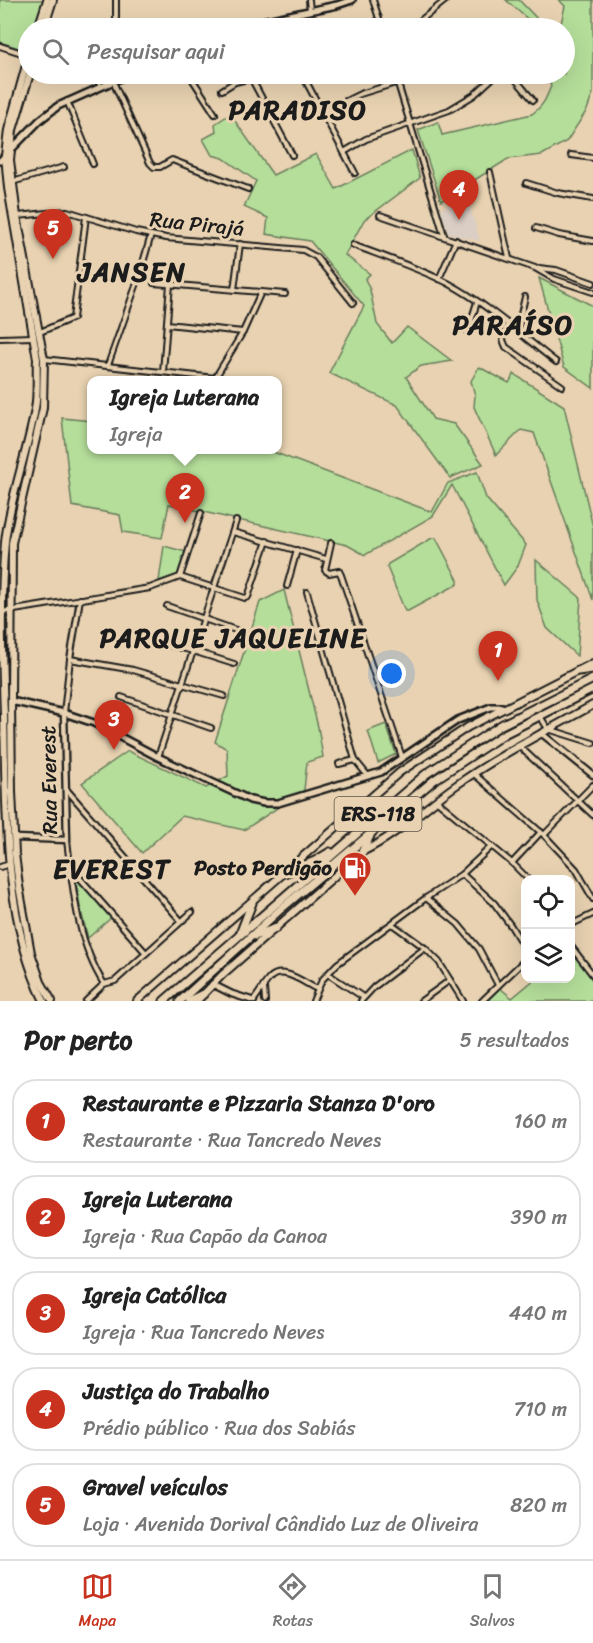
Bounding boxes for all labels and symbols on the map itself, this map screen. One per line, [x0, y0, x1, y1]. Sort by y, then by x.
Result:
district label: PARADISO [228, 86, 368, 134]
pin: 4 [440, 170, 478, 220]
street label: Rua Pirajá [148, 200, 247, 248]
pin: 5 [34, 210, 72, 259]
district label: JANSEN [76, 248, 186, 296]
district label: PARAÍSO [452, 301, 574, 349]
pin: 2 [166, 474, 204, 523]
district label: PARQUE JAQUELINE [99, 614, 367, 662]
pin: 1 [478, 632, 518, 681]
your location [377, 659, 406, 688]
pin: 3 [94, 700, 134, 750]
street label: Rua Everest [29, 725, 69, 835]
road number: ERS-118 [334, 797, 422, 831]
district label: EVEREST [53, 845, 171, 893]
place label: Posto Perdigão [194, 849, 332, 887]
fuel station icon: Posto Perdigão [337, 850, 373, 897]

